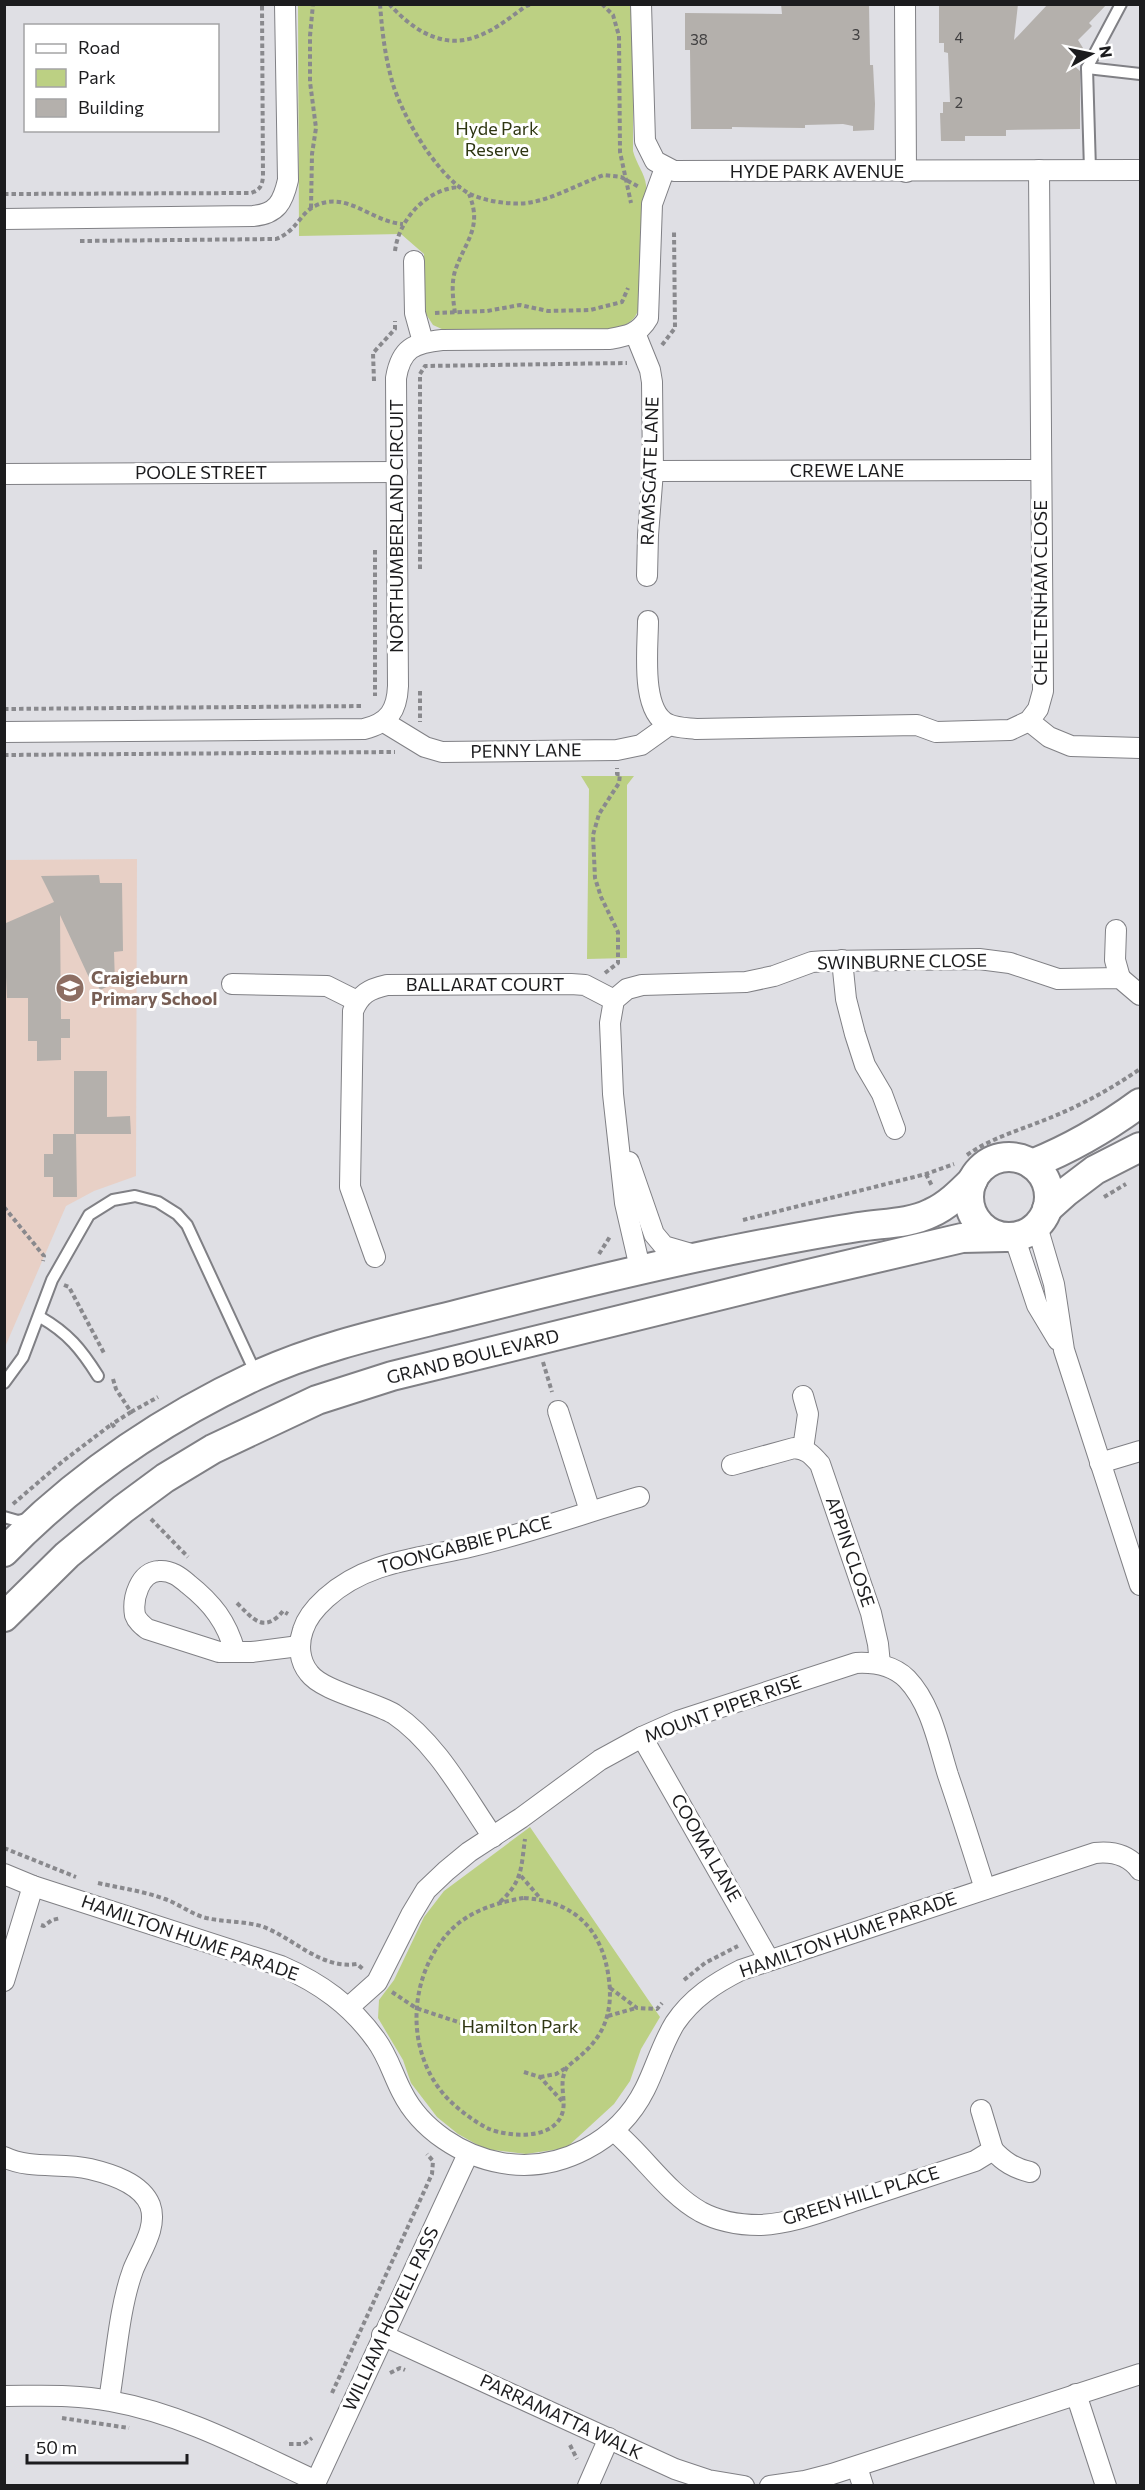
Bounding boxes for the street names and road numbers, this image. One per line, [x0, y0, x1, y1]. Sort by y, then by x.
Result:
street label: HYDE PARK AVENUE [730, 160, 904, 182]
street label: RAMSGATE LANE [635, 396, 663, 546]
street label: NORTHUMBERLAND CIRCUIT [385, 399, 407, 653]
street label: CREWE LANE [790, 459, 904, 481]
street label: POOLE STREET [135, 461, 267, 483]
street label: CHELTENHAM CLOSE [1029, 500, 1051, 686]
street label: PENNY LANE [470, 738, 582, 762]
street label: SWINBURNE CLOSE [817, 949, 987, 973]
street label: BALLARAT COURT [406, 973, 564, 995]
street label: GRAND BOULEVARD [384, 1324, 561, 1388]
street label: APPIN CLOSE [822, 1494, 880, 1610]
street label: TOONGABBIE PLACE [376, 1510, 554, 1578]
street label: MOUNT PIPER RISE [641, 1669, 804, 1747]
street label: COOMA LANE [667, 1789, 747, 1906]
street label: HAMILTON HUME PARADE [736, 1886, 959, 1982]
street label: HAMILTON HUME PARADE [79, 1889, 302, 1985]
street label: GREEN HILL PLACE [780, 2161, 942, 2229]
street label: WILLIAM HOVELL PASS [338, 2223, 443, 2414]
street label: PARRAMATTA WALK [477, 2369, 646, 2463]

